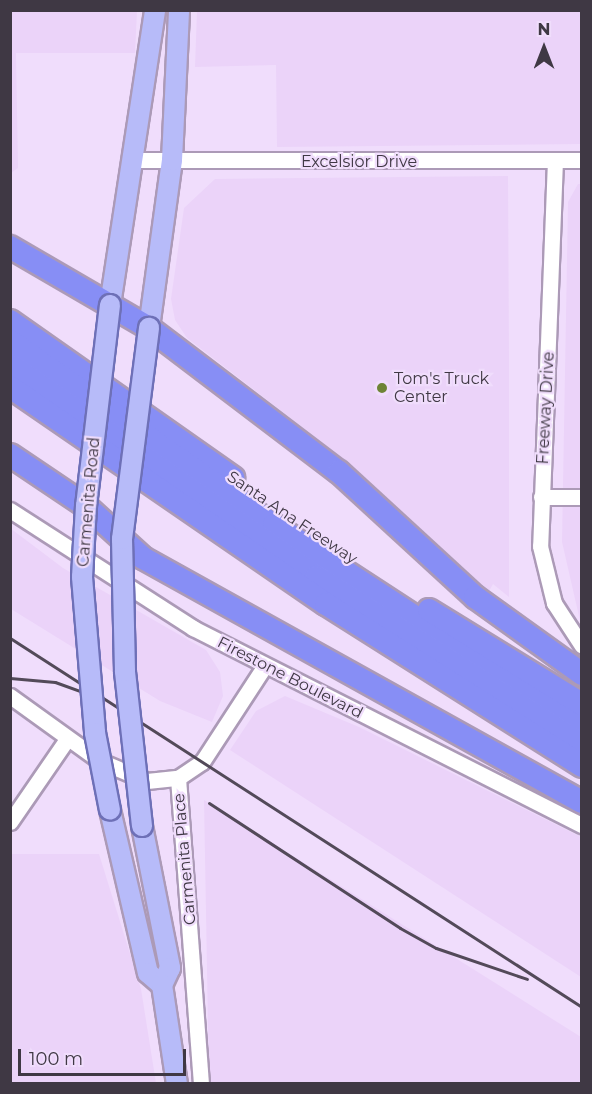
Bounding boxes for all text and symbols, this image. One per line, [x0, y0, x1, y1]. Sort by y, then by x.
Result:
north arrow [514, 18, 574, 78]
text: N [538, 20, 550, 39]
street label: Excelsior Drive [301, 152, 417, 172]
street label: Freeway Drive [533, 351, 559, 465]
place label: Tom's Truck Center [394, 369, 489, 407]
marker: Tom's Truck Center [375, 381, 389, 395]
street label: Carmenita Road [74, 436, 104, 568]
street label: Santa Ana Freeway [223, 467, 361, 569]
street label: Firestone Boulevard [214, 633, 366, 723]
street label: Carmenita Place [170, 792, 200, 926]
scale bar [21, 1037, 189, 1075]
text: 100 m [29, 1048, 83, 1070]

